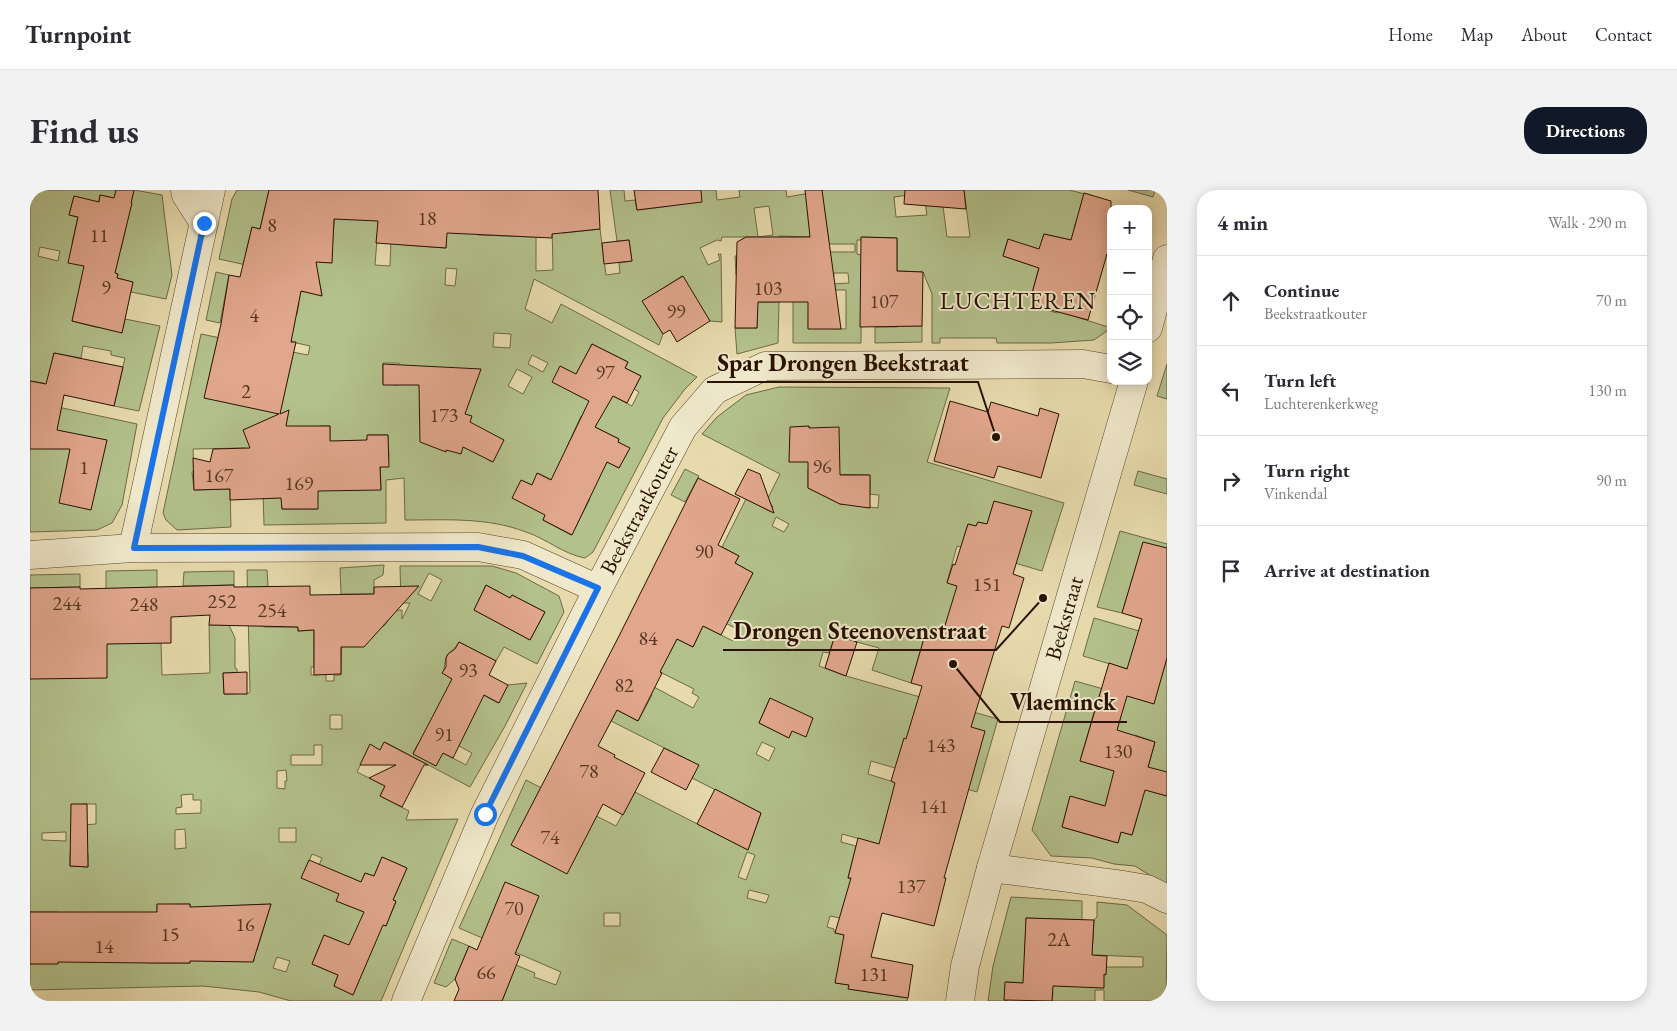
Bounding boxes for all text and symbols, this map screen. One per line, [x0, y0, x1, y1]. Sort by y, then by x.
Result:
text: Turnpoint [25, 19, 131, 50]
text: Home [1388, 23, 1433, 46]
text: Map [1461, 23, 1493, 46]
text: About [1521, 23, 1567, 46]
text: Contact [1595, 23, 1652, 46]
button: Directions [1524, 107, 1647, 154]
text: Find us [30, 108, 139, 153]
house number: 18 [417, 205, 437, 231]
map controls [1107, 205, 1152, 385]
button: + [1107, 205, 1152, 250]
text: 4 min [1217, 209, 1268, 236]
route end [193, 212, 216, 235]
house number: 8 [267, 212, 277, 238]
text: Walk · 290 m [1548, 212, 1627, 233]
house number: 11 [89, 222, 109, 248]
button: − [1107, 250, 1152, 295]
house number: 9 [101, 274, 111, 300]
house number: 103 [754, 275, 782, 301]
text: Continue [1264, 278, 1339, 303]
district label: LUCHTEREN [940, 285, 1096, 316]
icon: ahead [1217, 287, 1245, 315]
house number: 107 [870, 288, 899, 314]
text: 70 m [1596, 290, 1627, 311]
button: locate [1107, 295, 1152, 340]
house number: 99 [666, 298, 686, 324]
house number: 4 [249, 302, 259, 328]
text: Beekstraatkouter [1264, 303, 1367, 324]
button: layers [1107, 340, 1152, 385]
callout: Spar Drongen Beekstraat [707, 343, 978, 382]
text: Spar Drongen Beekstraat [717, 347, 969, 379]
house number: 97 [595, 359, 615, 385]
text: Turn left [1264, 368, 1336, 393]
icon: left [1217, 377, 1245, 405]
house number: 2 [241, 378, 251, 404]
text: 130 m [1588, 380, 1627, 401]
text: Luchterenkerkweg [1264, 393, 1378, 414]
house number: 173 [430, 402, 458, 428]
street label: Beekstraatkouter [593, 440, 685, 579]
house number: 96 [812, 453, 832, 479]
house number: 1 [79, 454, 89, 480]
text: Turn right [1264, 458, 1350, 483]
house number: 167 [205, 462, 234, 488]
icon: right [1217, 467, 1245, 495]
house number: 169 [285, 470, 314, 496]
text: 90 m [1596, 470, 1627, 491]
text: Vinkendal [1264, 483, 1327, 504]
house number: 90 [694, 538, 714, 564]
icon: arrive [1217, 557, 1245, 585]
text: Arrive at destination [1264, 558, 1430, 583]
house number: 151 [973, 571, 1001, 597]
street label: Beekstraat [1038, 573, 1090, 663]
house number: 252 [208, 588, 237, 614]
house number: 244 [53, 590, 82, 616]
house number: 248 [130, 591, 158, 617]
house number: 254 [258, 597, 287, 623]
callout: Drongen Steenovenstraat [723, 611, 996, 650]
text: Drongen Steenovenstraat [733, 615, 987, 647]
house number: 84 [638, 625, 658, 651]
house number: 93 [458, 657, 478, 683]
house number: 82 [614, 672, 634, 698]
callout: Vlaeminck [1000, 683, 1127, 722]
text: Vlaeminck [1010, 686, 1117, 717]
house number: 91 [434, 721, 454, 747]
house number: 143 [927, 732, 955, 758]
house number: 130 [1104, 738, 1133, 764]
house number: 78 [579, 758, 599, 784]
house number: 141 [920, 793, 948, 819]
route start [474, 803, 497, 826]
house number: 74 [540, 824, 560, 850]
house number: 137 [897, 873, 926, 899]
house number: 70 [504, 895, 524, 921]
house number: 16 [235, 911, 255, 937]
house number: 15 [160, 921, 180, 947]
house number: 2A [1047, 926, 1071, 952]
house number: 14 [94, 933, 114, 959]
house number: 66 [476, 959, 496, 985]
house number: 131 [860, 961, 888, 987]

